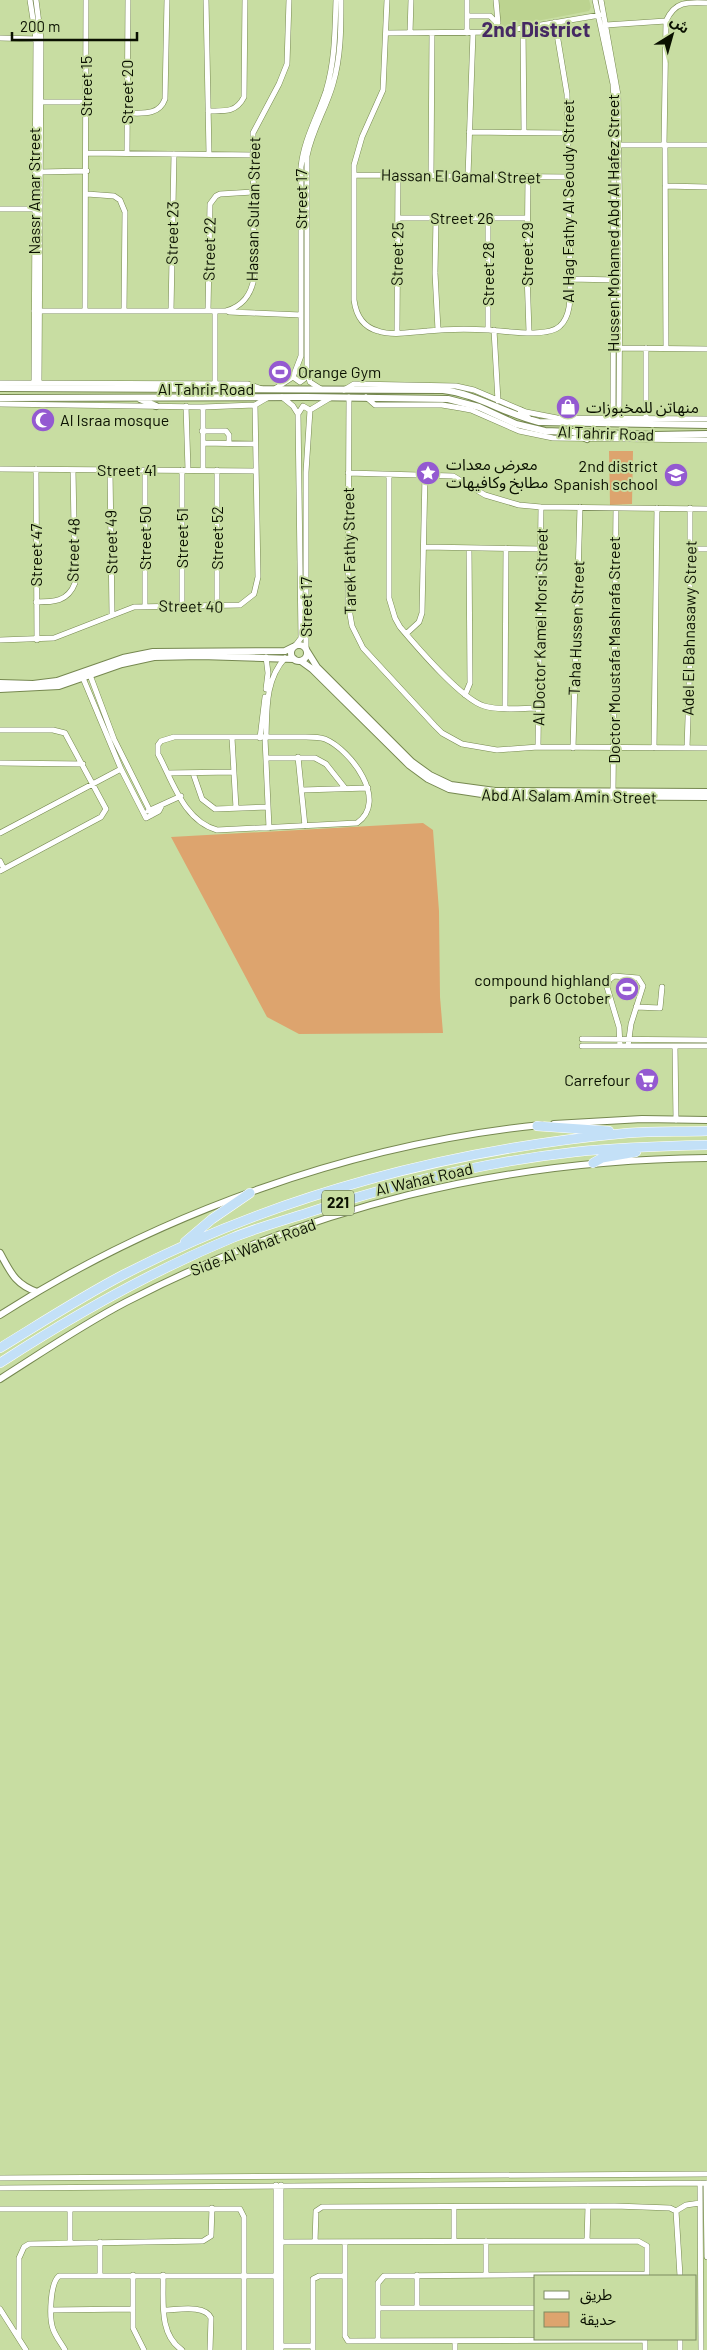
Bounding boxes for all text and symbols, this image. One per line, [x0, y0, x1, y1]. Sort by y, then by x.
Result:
scale bar [12, 10, 138, 42]
north arrow [647, 10, 697, 60]
text: ش [667, 12, 693, 37]
district label: 2nd District [482, 16, 590, 41]
text: 200 m [20, 17, 60, 35]
street label: Street 15 [76, 56, 95, 116]
street label: Street 20 [117, 60, 136, 124]
street label: Hussen Mohamed Abd Al Hafez Street [603, 94, 622, 352]
street label: Al Hag Fathy Al Seoudy Street [558, 99, 577, 303]
street label: Nassr Amar Street [24, 128, 43, 255]
street label: Hassan Sultan Street [242, 136, 263, 282]
street label: Hassan El Gamal Street [381, 165, 541, 186]
street label: Street 17 [291, 169, 310, 229]
street label: Street 23 [161, 201, 182, 265]
street label: Street 26 [430, 208, 494, 227]
street label: Street 22 [198, 217, 219, 281]
street label: Street 25 [386, 222, 407, 286]
street label: Street 29 [517, 222, 536, 286]
street label: Street 28 [478, 242, 497, 306]
sports icon: Orange Gym [267, 359, 293, 385]
place label: Orange Gym [298, 362, 381, 381]
street label: Al Tahrir Road [158, 379, 254, 398]
shop icon: منهاتن للمخبوزات [555, 394, 581, 420]
place label: منهاتن للمخبوزات [586, 397, 699, 417]
mosque icon: Al Israa mosque [30, 407, 56, 433]
place label: Al Israa mosque [60, 410, 169, 429]
street label: Al Tahrir Road [557, 421, 655, 444]
place label: معرض معدات مطابخ وكافيهات [446, 454, 548, 495]
place label: 2nd district Spanish school [554, 456, 658, 493]
street label: Street 41 [97, 460, 157, 479]
place icon: معرض معدات مطابخ وكافيهات [415, 460, 441, 486]
school or university icon: 2nd district Spanish school [663, 462, 689, 488]
street label: Tarek Fathy Street [338, 487, 359, 615]
street label: Street 50 [135, 506, 154, 570]
street label: Street 52 [207, 506, 226, 570]
street label: Street 51 [172, 508, 191, 568]
street label: Street 49 [100, 510, 121, 574]
street label: Street 48 [62, 518, 83, 582]
street label: Street 47 [26, 523, 45, 586]
street label: Al Doctor Kamel Morsi Street [528, 528, 551, 726]
street label: Doctor Moustafa Mashrafa Street [604, 536, 623, 764]
street label: Adel El Bahnasawy Street [677, 540, 700, 716]
street label: Taha Hussen Street [564, 560, 587, 696]
street label: Street 17 [296, 577, 315, 637]
street label: Street 40 [158, 595, 224, 616]
street label: Abd Al Salam Amin Street [481, 784, 657, 807]
place label: compound highland park 6 October [474, 970, 610, 1007]
sports icon: compound highland park 6 October [614, 976, 640, 1002]
supermarket icon: Carrefour [634, 1067, 660, 1093]
place label: Carrefour [564, 1070, 630, 1089]
street label: Al Wahat Road [373, 1158, 474, 1199]
road number: 221 [322, 1190, 354, 1216]
street label: Side Al Wahat Road [187, 1214, 318, 1279]
legend [534, 2275, 697, 2340]
text: طريق [580, 2285, 612, 2305]
text: حديقة [580, 2310, 616, 2328]

